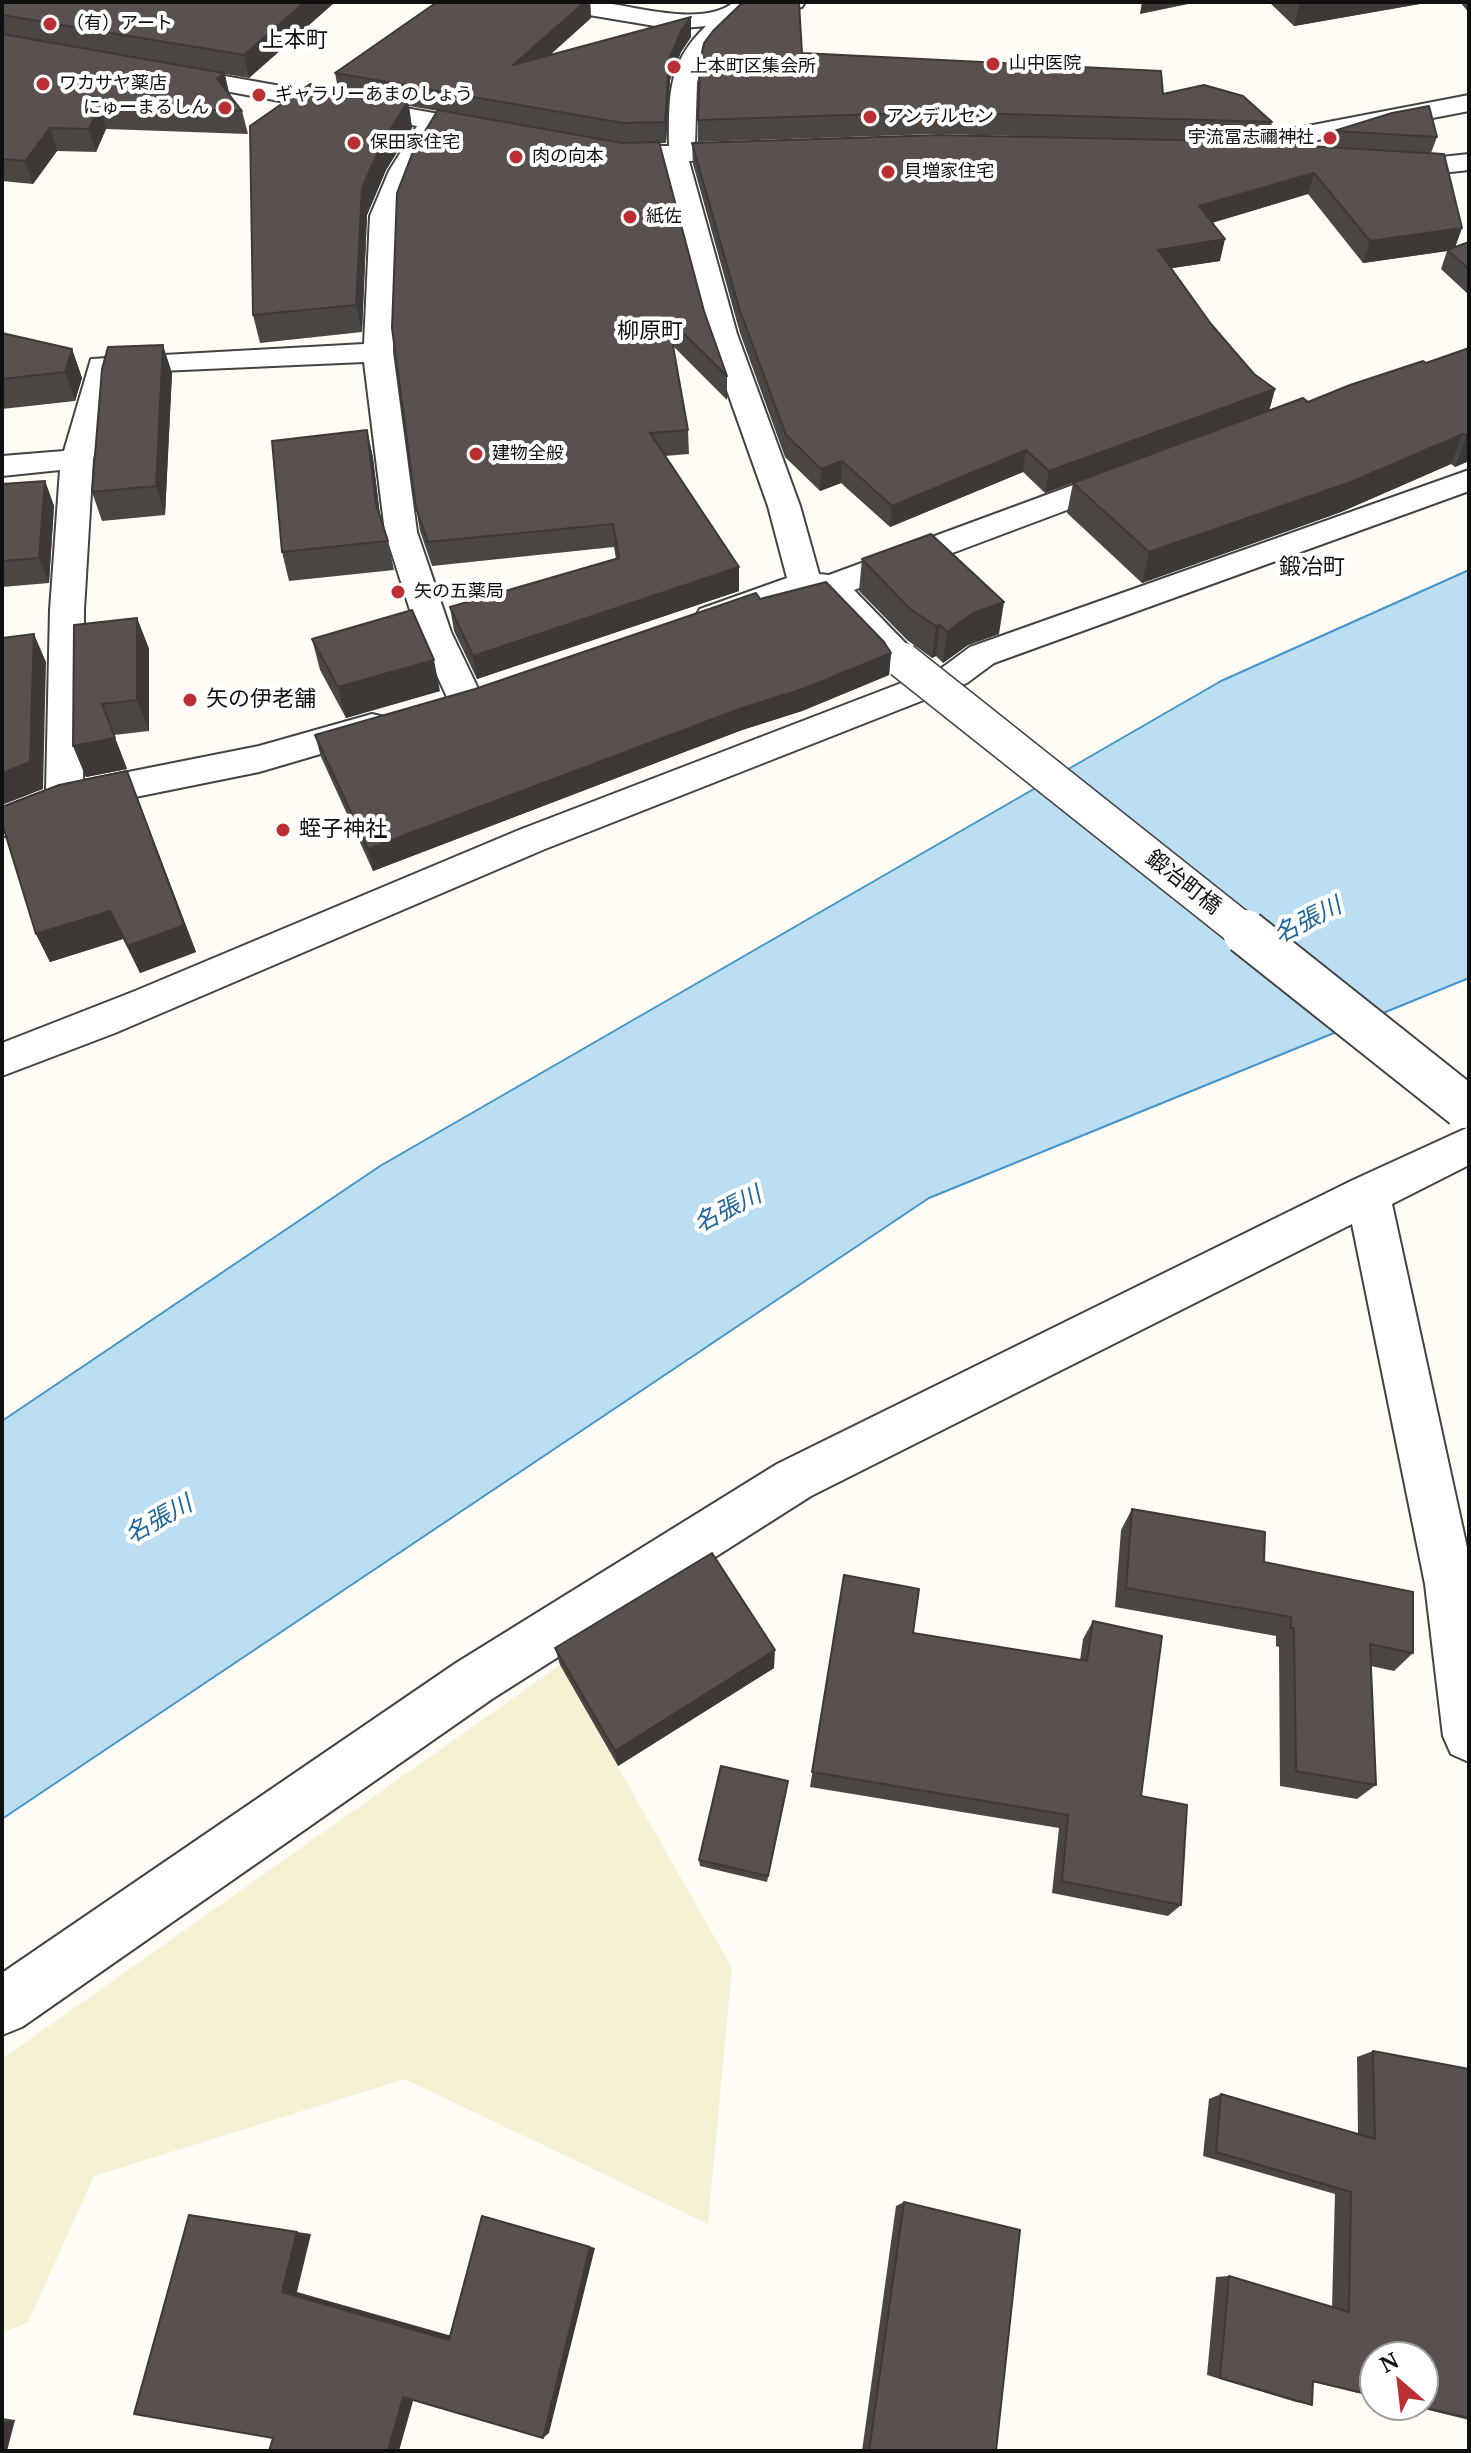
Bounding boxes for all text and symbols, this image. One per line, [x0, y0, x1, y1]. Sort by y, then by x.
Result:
place label: （有）アート [66, 13, 173, 35]
marker: （有）アート [41, 15, 59, 33]
district label: 上本町 [262, 28, 328, 54]
place label: 山中医院 [1009, 53, 1081, 75]
marker: 山中医院 [984, 55, 1002, 73]
place label: 上本町区集会所 [690, 56, 816, 78]
marker: 上本町区集会所 [665, 58, 683, 76]
place label: ワカサヤ薬店 [59, 73, 167, 95]
marker: ワカサヤ薬店 [34, 75, 52, 93]
place label: ギャラリーあまのしょう [275, 84, 473, 106]
marker: ギャラリーあまのしょう [250, 86, 268, 104]
place label: にゅーまるしん [83, 97, 209, 119]
marker: にゅーまるしん [216, 99, 234, 117]
place label: アンデルセン [886, 106, 994, 128]
marker: アンデルセン [861, 108, 879, 126]
place label: 宇流冨志禰神社 [1188, 127, 1314, 149]
marker: 宇流冨志禰神社 [1321, 129, 1339, 147]
place label: 保田家住宅 [370, 132, 460, 154]
marker: 保田家住宅 [345, 134, 363, 152]
place label: 肉の向本 [532, 146, 604, 168]
marker: 肉の向本 [507, 148, 525, 166]
place label: 貝増家住宅 [904, 161, 994, 183]
marker: 貝増家住宅 [879, 163, 897, 181]
place label: 紙佐 [646, 206, 682, 228]
marker: 紙佐 [621, 208, 639, 226]
district label: 柳原町 [617, 319, 683, 345]
place label: 建物全般 [492, 443, 564, 465]
marker: 建物全般 [467, 445, 485, 463]
district label: 鍛冶町 [1279, 555, 1345, 581]
place label: 矢の五薬局 [414, 581, 504, 603]
marker: 矢の五薬局 [389, 583, 407, 601]
place label: 矢の伊老舗 [206, 687, 316, 713]
marker: 矢の伊老舗 [181, 691, 199, 709]
place label: 蛭子神社 [299, 817, 387, 843]
marker: 蛭子神社 [274, 821, 292, 839]
street label: 鍛冶町橋 [1140, 846, 1226, 920]
water label: 名張川 [1269, 892, 1347, 950]
water label: 名張川 [689, 1181, 767, 1239]
water label: 名張川 [121, 1490, 197, 1550]
north arrow [1359, 2341, 1439, 2421]
text: N [1374, 2344, 1403, 2379]

